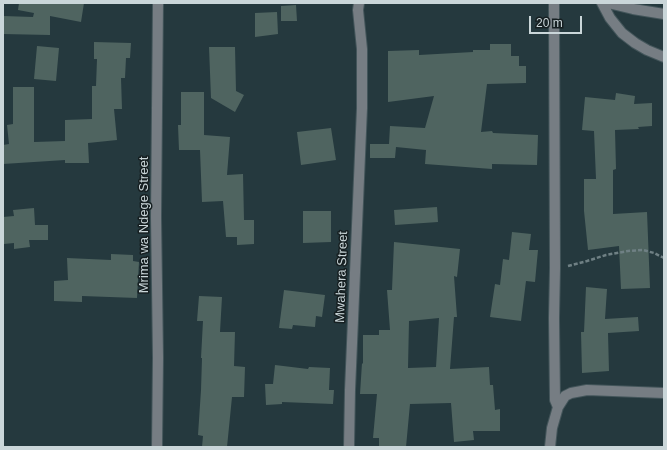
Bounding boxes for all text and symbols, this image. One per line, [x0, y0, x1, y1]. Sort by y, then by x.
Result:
scale bar [531, 8, 584, 34]
text: 20 m [536, 16, 563, 30]
street label: Mrima wa Ndege Street [136, 157, 152, 293]
street label: Mwahera Street [333, 231, 351, 323]

